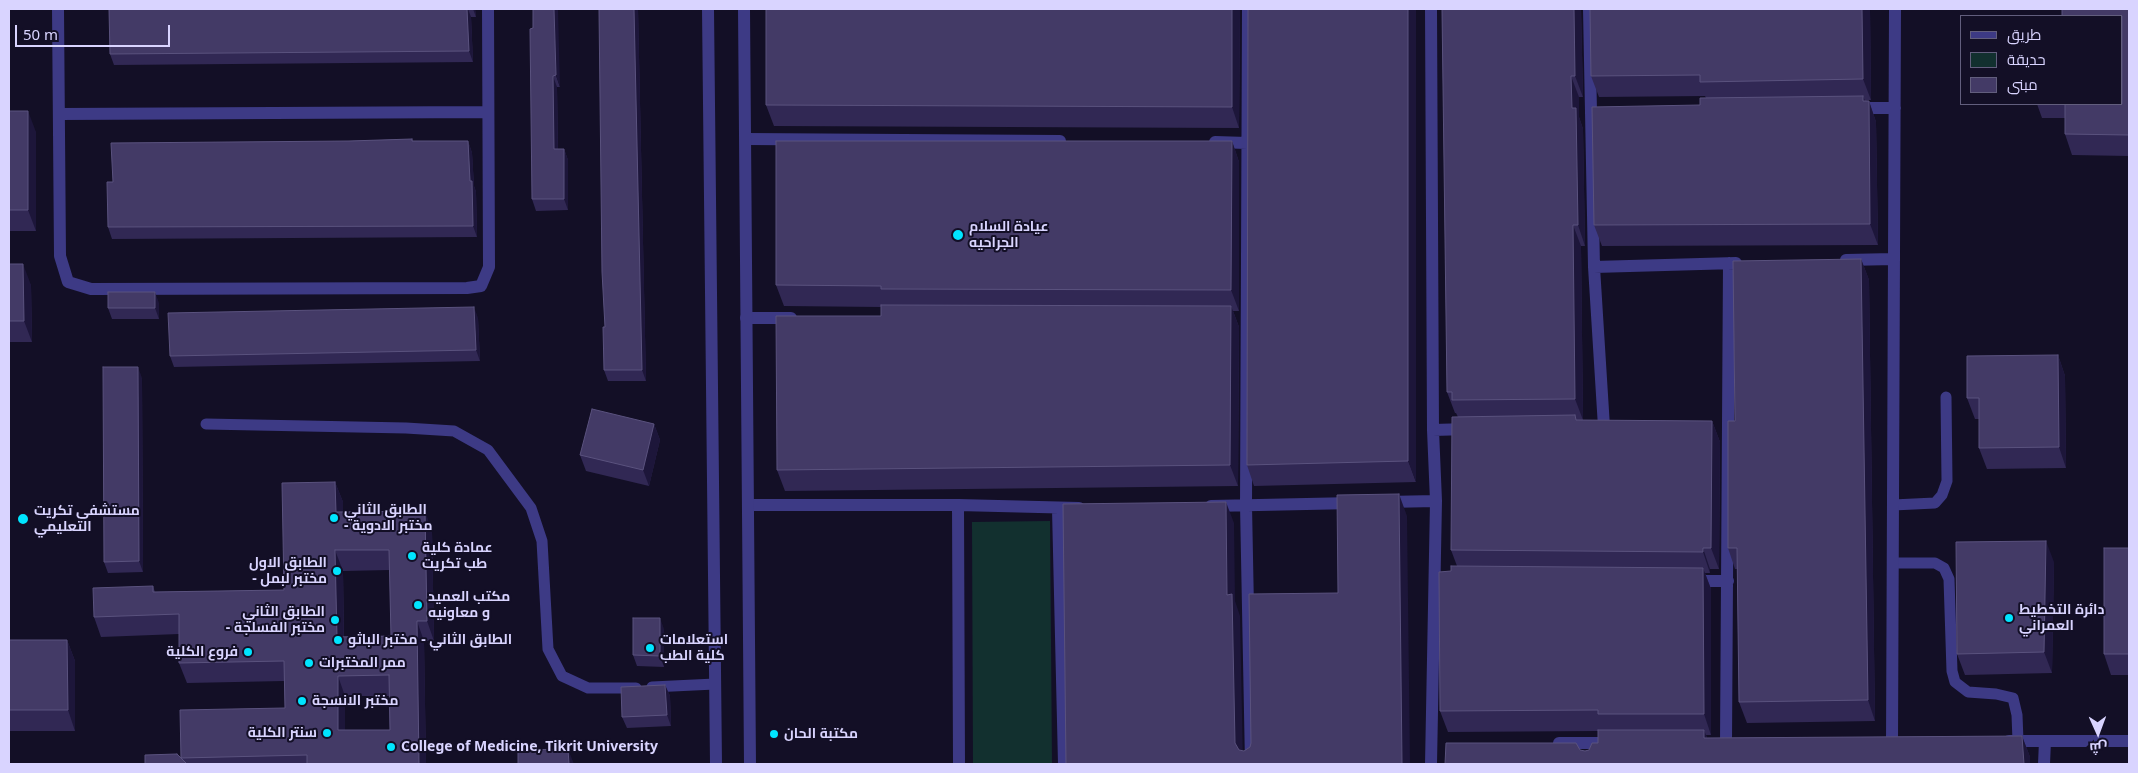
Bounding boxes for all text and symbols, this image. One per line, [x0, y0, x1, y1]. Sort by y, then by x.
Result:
scale bar [18, 15, 172, 47]
legend [1960, 15, 2123, 105]
text: 50 m [23, 24, 58, 44]
text: طريق [2007, 24, 2041, 44]
text: حديقة [2007, 49, 2046, 69]
text: مبنى [2007, 74, 2038, 94]
place label: عيادة السلام الجراحيه [969, 219, 1048, 252]
marker: عيادة السلام الجراحيه [951, 228, 965, 242]
place label: الطابق الثاني - مختبر الادوية [344, 502, 432, 534]
place label: مستشفى تكريت التعليمي [34, 503, 140, 536]
marker: مستشفى تكريت التعليمي [16, 512, 30, 526]
marker: الطابق الثاني - مختبر الادوية [328, 512, 340, 524]
place label: عمادة كلية طب تكريت [422, 540, 493, 572]
marker: عمادة كلية طب تكريت [406, 550, 418, 562]
place label: الطابق الاول - مختبر لبمل [249, 555, 327, 588]
marker: الطابق الاول - مختبر لبمل [331, 565, 343, 577]
place label: مكتب العميد و معاونيه [428, 589, 510, 622]
marker: مكتب العميد و معاونيه [412, 599, 424, 611]
place label: دائرة التخطيط العمراني [2019, 602, 2104, 634]
place label: الطابق الثاني - مختبر الفسلجة [226, 604, 325, 636]
marker: دائرة التخطيط العمراني [2003, 612, 2015, 624]
marker: الطابق الثاني - مختبر الفسلجة [329, 614, 341, 626]
place label: الطابق الثاني - مختبر الباثو [348, 632, 512, 648]
place label: استعلامات كلية الطب [660, 632, 728, 664]
marker: الطابق الثاني - مختبر الباثو [332, 634, 344, 646]
marker: استعلامات كلية الطب [644, 642, 656, 654]
place label: فروع الكلية [166, 644, 238, 660]
marker: فروع الكلية [242, 646, 254, 658]
place label: ممر المختبرات [319, 655, 406, 671]
marker: ممر المختبرات [303, 657, 315, 669]
place label: مختبر الانسجة [312, 693, 398, 709]
marker: مختبر الانسجة [296, 695, 308, 707]
north arrow [2073, 708, 2123, 758]
place label: سنتر الكلية [248, 725, 317, 741]
place label: مكتبة الحان [784, 726, 858, 742]
marker: سنتر الكلية [321, 727, 333, 739]
marker: مكتبة الحان [768, 728, 780, 740]
place label: College of Medicine, Tikrit University [401, 739, 658, 755]
text: ش [2089, 739, 2108, 758]
marker: College of Medicine, Tikrit University [385, 741, 397, 753]

